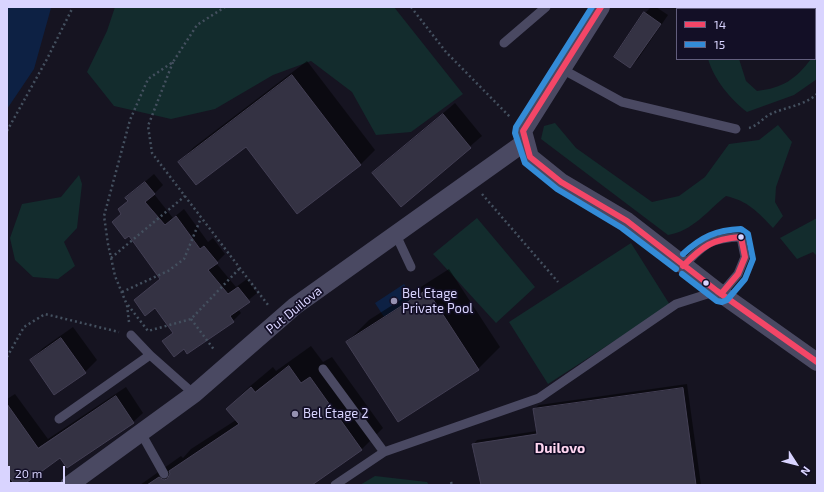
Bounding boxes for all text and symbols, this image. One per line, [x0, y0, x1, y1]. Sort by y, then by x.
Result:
legend [676, 8, 816, 60]
text: 14 [714, 17, 726, 31]
text: 15 [714, 37, 725, 51]
unlabelled marker [736, 232, 746, 242]
unlabelled marker [701, 278, 711, 288]
street label: Put Duilova [263, 283, 325, 337]
place label: Bel Etage Private Pool [402, 286, 473, 317]
marker: Bel Etage Private Pool [389, 296, 399, 306]
place label: Bel Étage 2 [303, 406, 369, 422]
marker: Bel Étage 2 [290, 409, 300, 419]
district label: Duilovo [535, 440, 585, 456]
north arrow [776, 444, 816, 484]
scale bar [10, 458, 67, 484]
text: N [799, 464, 814, 478]
text: 20 m [15, 466, 42, 480]

